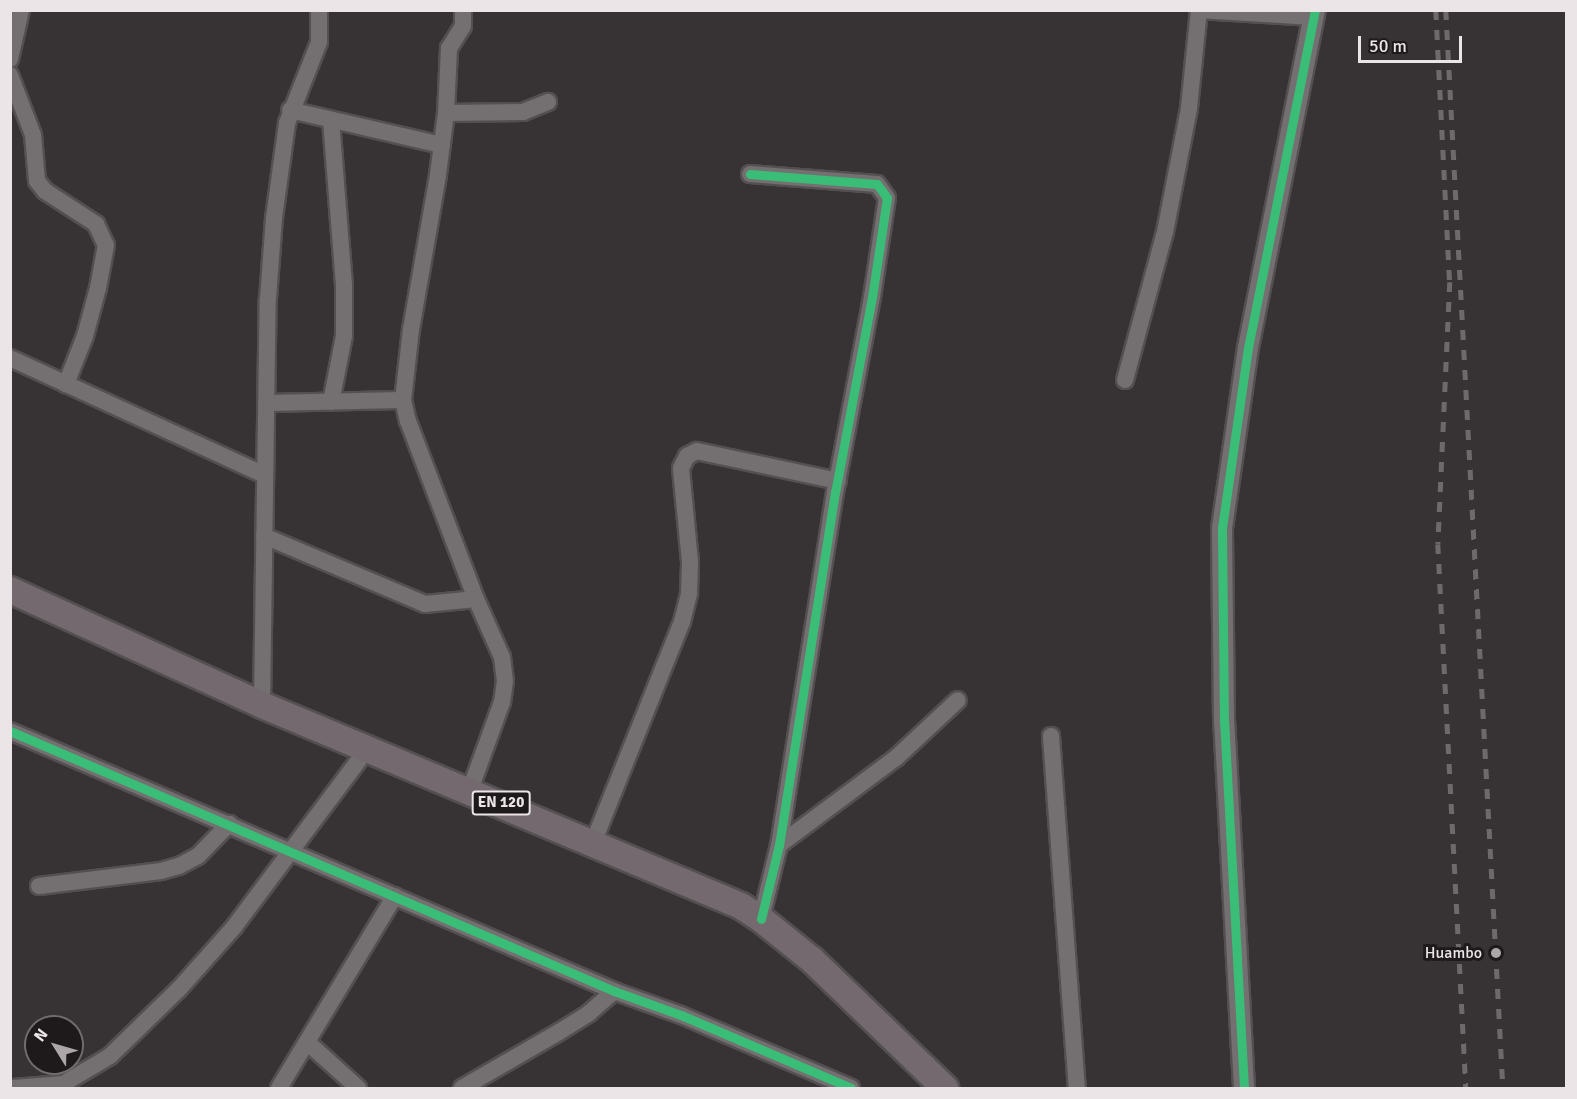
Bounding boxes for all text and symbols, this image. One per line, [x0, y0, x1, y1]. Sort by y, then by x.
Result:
scale bar [1361, 24, 1464, 62]
text: 50 m [1369, 35, 1407, 57]
road number: EN 120 [471, 791, 531, 815]
place label: Huambo [1425, 943, 1482, 963]
marker: Huambo [1487, 944, 1505, 962]
north arrow [24, 1015, 84, 1075]
text: N [30, 1025, 53, 1046]

